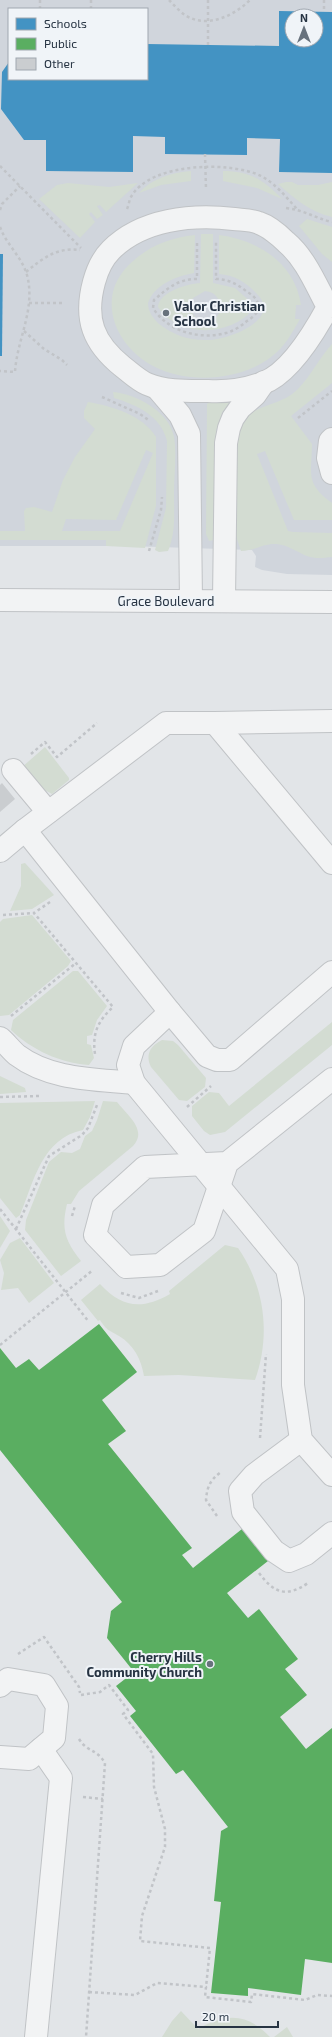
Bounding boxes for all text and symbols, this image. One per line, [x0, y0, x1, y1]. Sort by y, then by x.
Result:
legend [8, 8, 148, 80]
north arrow [284, 8, 324, 48]
text: N [300, 11, 308, 24]
text: Schools [44, 16, 87, 30]
text: Public [44, 36, 77, 50]
text: Other [44, 56, 75, 70]
place label: Valor Christian School [174, 298, 265, 329]
marker: Valor Christian School [161, 308, 171, 318]
street label: Grace Boulevard [118, 593, 214, 609]
place label: Cherry Hills Community Church [86, 1649, 202, 1680]
marker: Cherry Hills Community Church [205, 1659, 215, 1669]
scale bar [196, 2003, 278, 2029]
text: 20 m [202, 2009, 229, 2023]

